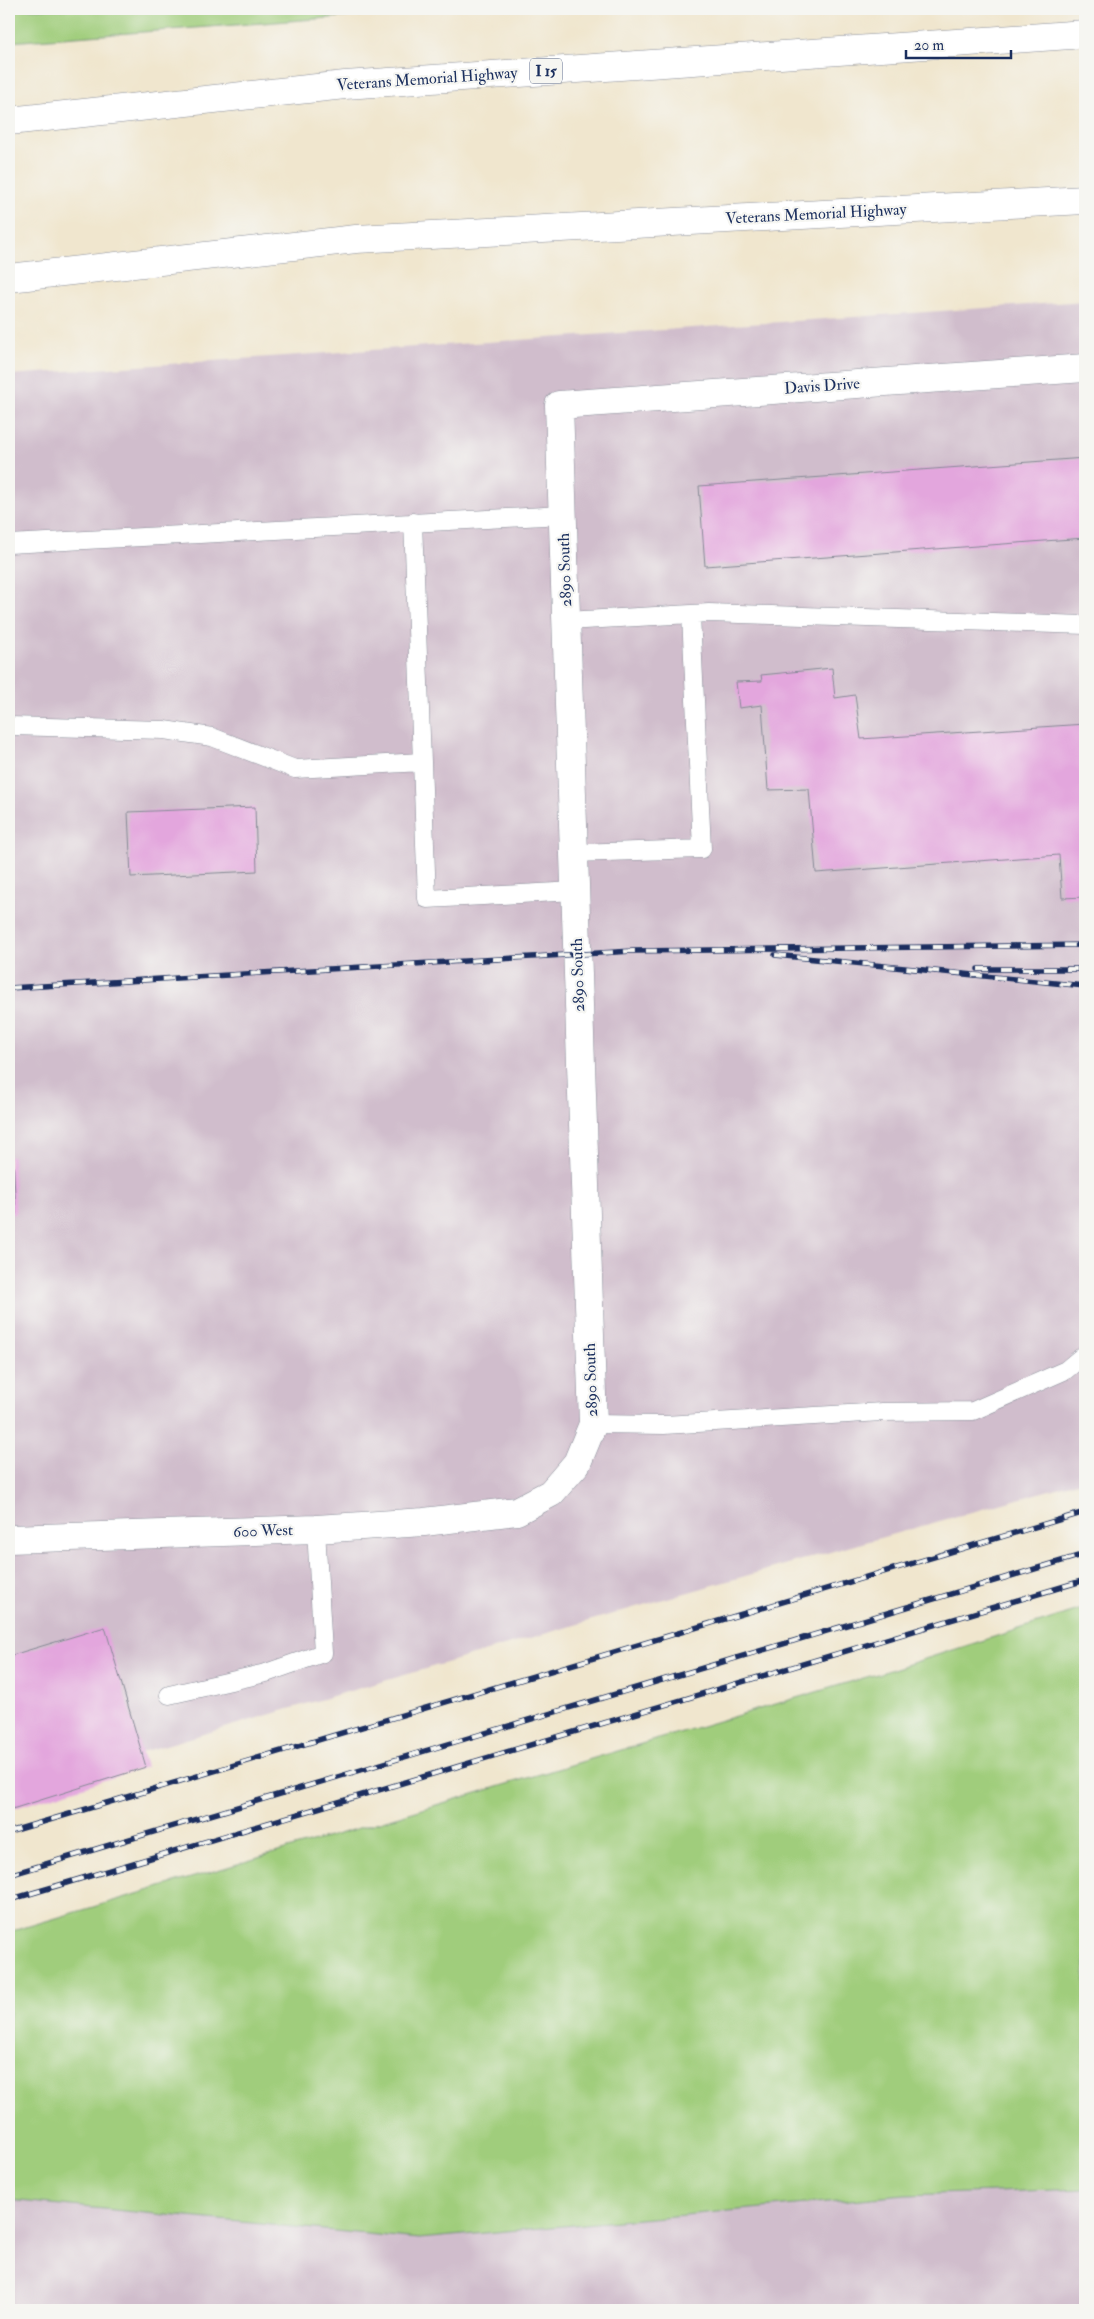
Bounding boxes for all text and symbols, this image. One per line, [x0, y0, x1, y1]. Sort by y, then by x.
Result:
scale bar [906, 28, 1012, 60]
text: 20 m [914, 36, 944, 55]
road number: I 15 [530, 58, 562, 84]
street label: Veterans Memorial Highway [336, 63, 519, 95]
street label: Veterans Memorial Highway [725, 199, 908, 229]
street label: Davis Drive [783, 373, 861, 399]
street label: 2890 South [554, 532, 576, 607]
street label: 2890 South [567, 937, 589, 1012]
street label: 2890 South [580, 1342, 602, 1417]
street label: 600 West [233, 1520, 293, 1542]

